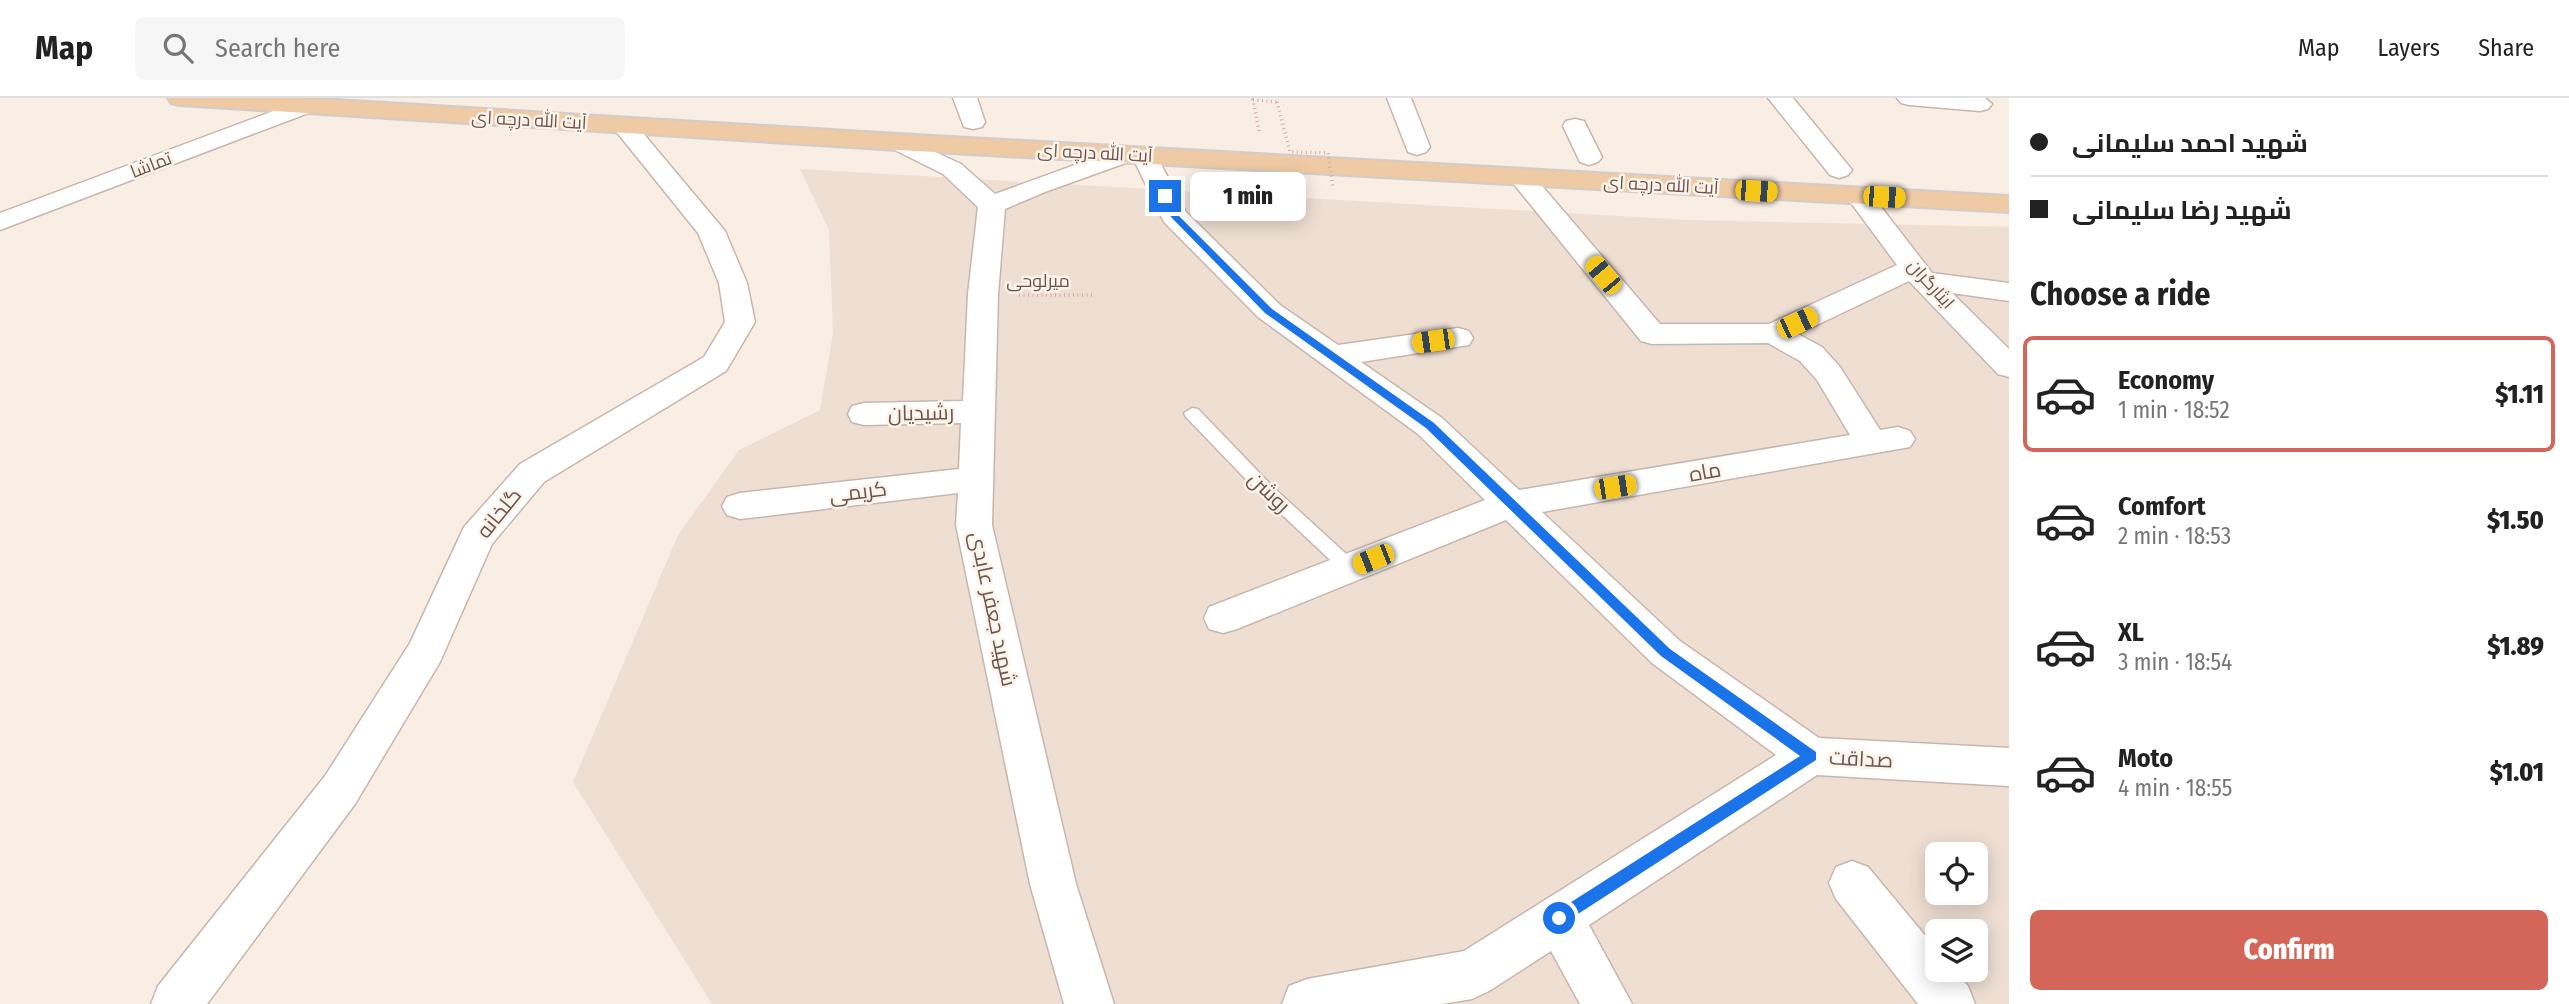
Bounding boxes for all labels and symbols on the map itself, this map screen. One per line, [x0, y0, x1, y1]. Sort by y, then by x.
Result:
street label: آیت الله درچه ای [471, 105, 588, 135]
street label: آیت الله درچه ای [1037, 138, 1154, 168]
street label: تماشا [127, 147, 175, 183]
street label: آیت الله درچه ای [1603, 170, 1720, 200]
callout: 1 min [1190, 172, 1305, 220]
car [1735, 179, 1778, 203]
route end [1149, 180, 1181, 212]
car [1863, 185, 1906, 209]
car [1582, 252, 1625, 298]
street label: ایثارگران [1903, 255, 1959, 313]
street label: میرلوحی [1006, 270, 1070, 292]
car [1774, 305, 1821, 341]
car [1411, 328, 1456, 354]
street label: رشیدیان [888, 399, 954, 427]
street label: ماه [1687, 456, 1723, 488]
street label: روشن [1242, 466, 1296, 518]
car [1593, 473, 1638, 501]
street label: کریمی [828, 476, 888, 508]
street label: گلخانه [471, 483, 527, 543]
street label: شهید جعفر عابدی [964, 529, 1022, 689]
car [1350, 541, 1397, 577]
street label: صداقت [1828, 744, 1894, 774]
route start [1543, 902, 1575, 934]

